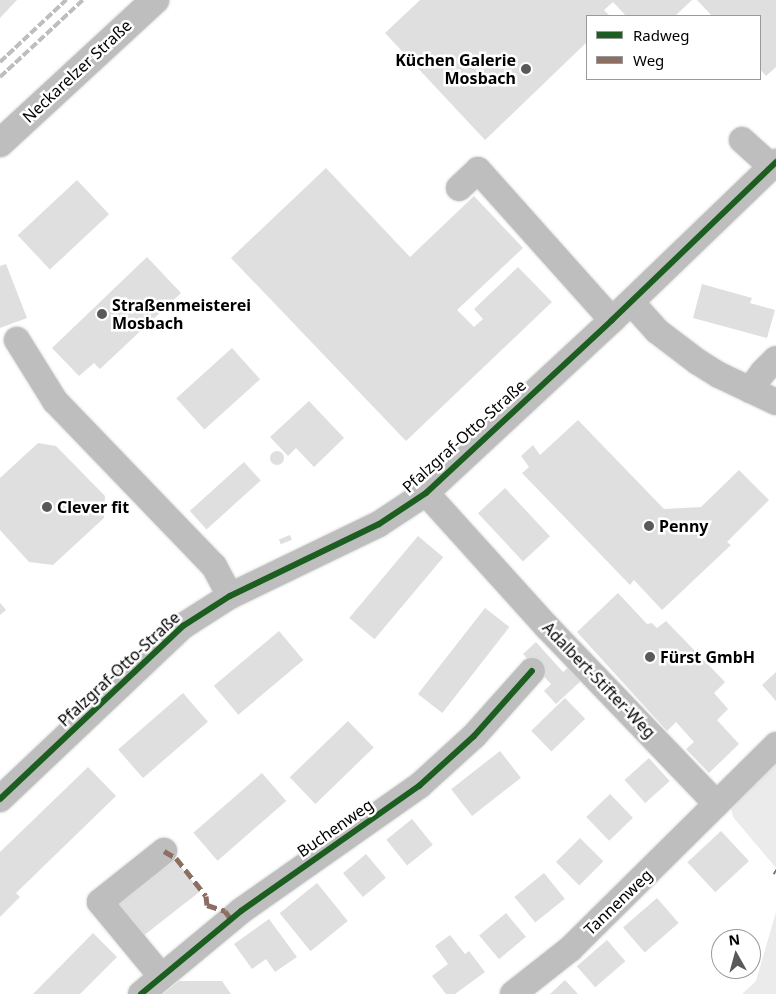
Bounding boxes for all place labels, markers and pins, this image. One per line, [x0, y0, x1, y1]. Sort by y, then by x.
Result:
place label: Küchen Galerie Mosbach [395, 50, 516, 88]
marker: Küchen Galerie Mosbach [520, 63, 532, 75]
place label: Straßenmeisterei Mosbach [112, 295, 251, 333]
marker: Straßenmeisterei Mosbach [96, 308, 108, 320]
place label: Clever fit [57, 497, 129, 517]
marker: Clever fit [41, 501, 53, 513]
place label: Penny [659, 516, 708, 536]
marker: Penny [643, 520, 655, 532]
place label: Fürst GmbH [660, 647, 755, 667]
marker: Fürst GmbH [644, 651, 656, 663]

